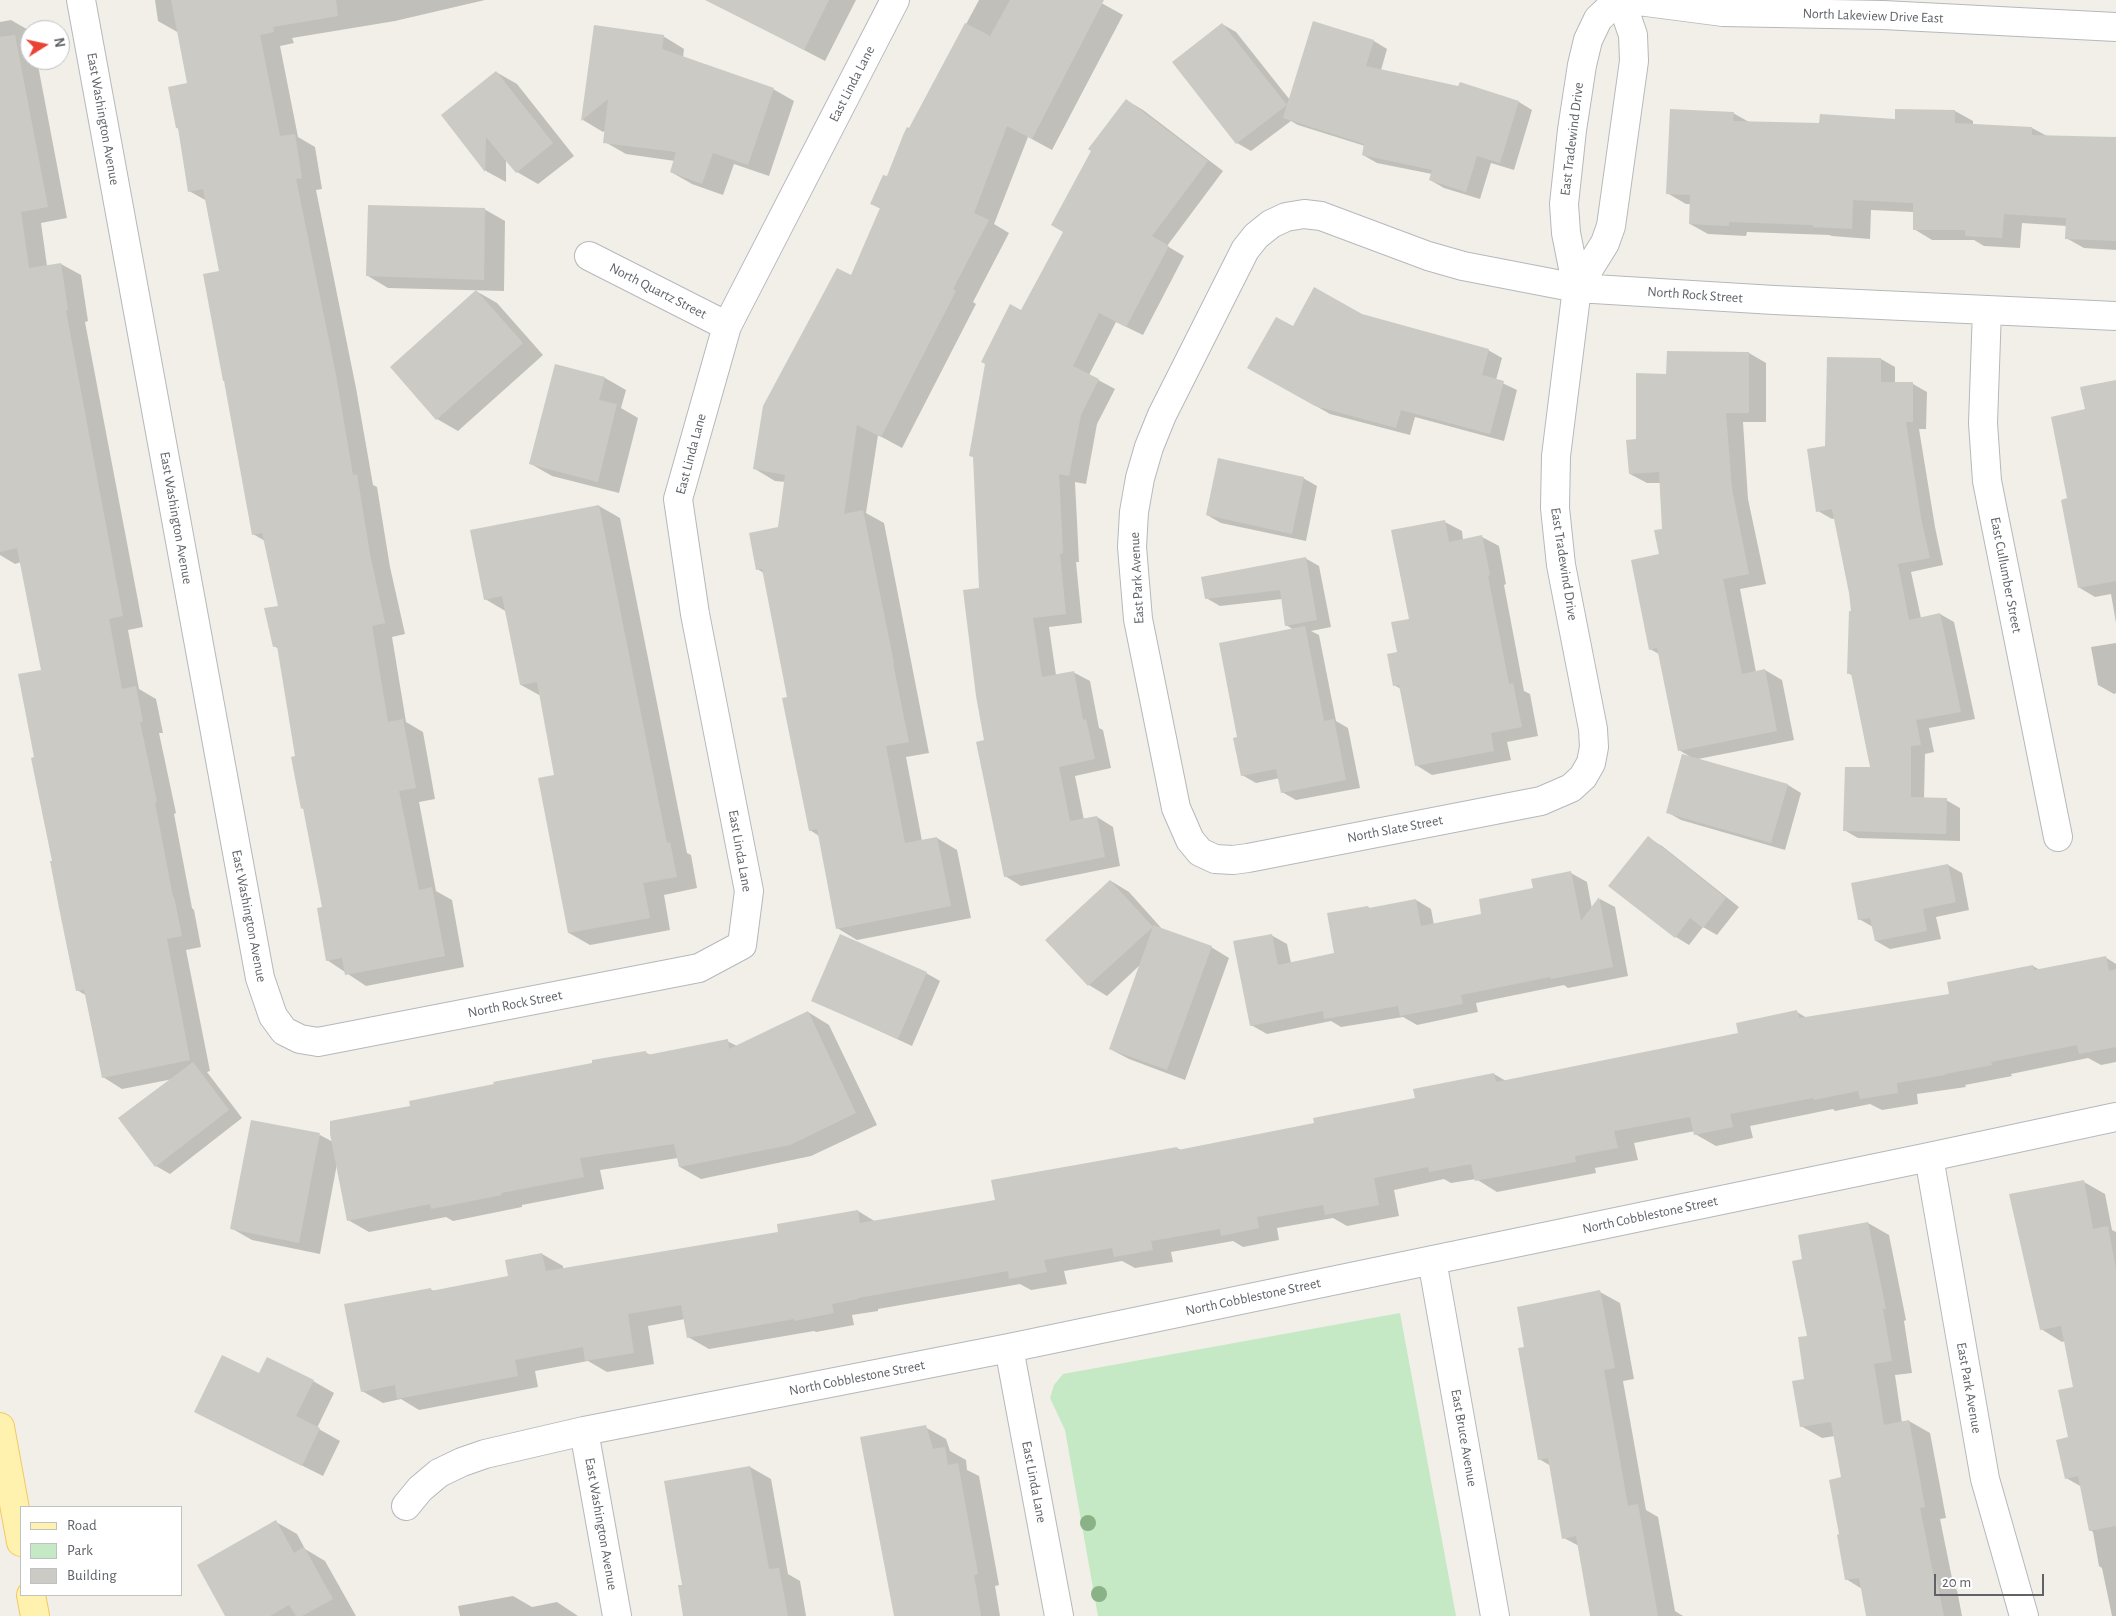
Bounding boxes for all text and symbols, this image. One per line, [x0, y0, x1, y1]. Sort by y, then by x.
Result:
street label: North Lakeview Drive East [1802, 5, 1944, 27]
north arrow [20, 20, 70, 70]
text: N [51, 37, 67, 49]
street label: East Linda Lane [826, 43, 878, 125]
street label: East Washington Avenue [83, 51, 123, 187]
street label: East Tradewind Drive [1557, 81, 1587, 197]
street label: North Quartz Street [607, 259, 709, 323]
street label: North Rock Street [1647, 283, 1743, 307]
street label: East Linda Lane [672, 412, 710, 496]
street label: East Washington Avenue [156, 450, 196, 586]
street label: East Tradewind Drive [1547, 506, 1581, 622]
street label: East Cullumber Street [1987, 516, 2025, 634]
street label: East Park Avenue [1126, 532, 1148, 624]
street label: East Linda Lane [725, 809, 755, 893]
street label: North Slate Street [1346, 812, 1444, 846]
street label: East Washington Avenue [228, 848, 270, 984]
street label: North Rock Street [466, 987, 564, 1021]
street label: North Cobblestone Street [1581, 1192, 1719, 1238]
street label: North Cobblestone Street [1184, 1274, 1322, 1320]
street label: East Park Avenue [1953, 1341, 1985, 1435]
street label: North Cobblestone Street [788, 1357, 926, 1399]
street label: East Bruce Avenue [1447, 1388, 1481, 1488]
street label: East Linda Lane [1018, 1440, 1050, 1524]
street label: East Washington Avenue [581, 1456, 621, 1592]
legend [20, 1506, 182, 1596]
text: Road [67, 1518, 97, 1533]
text: Park [67, 1543, 93, 1558]
scale bar [1936, 1564, 2046, 1596]
text: Building [67, 1568, 117, 1583]
text: 20 m [1942, 1575, 1971, 1590]

